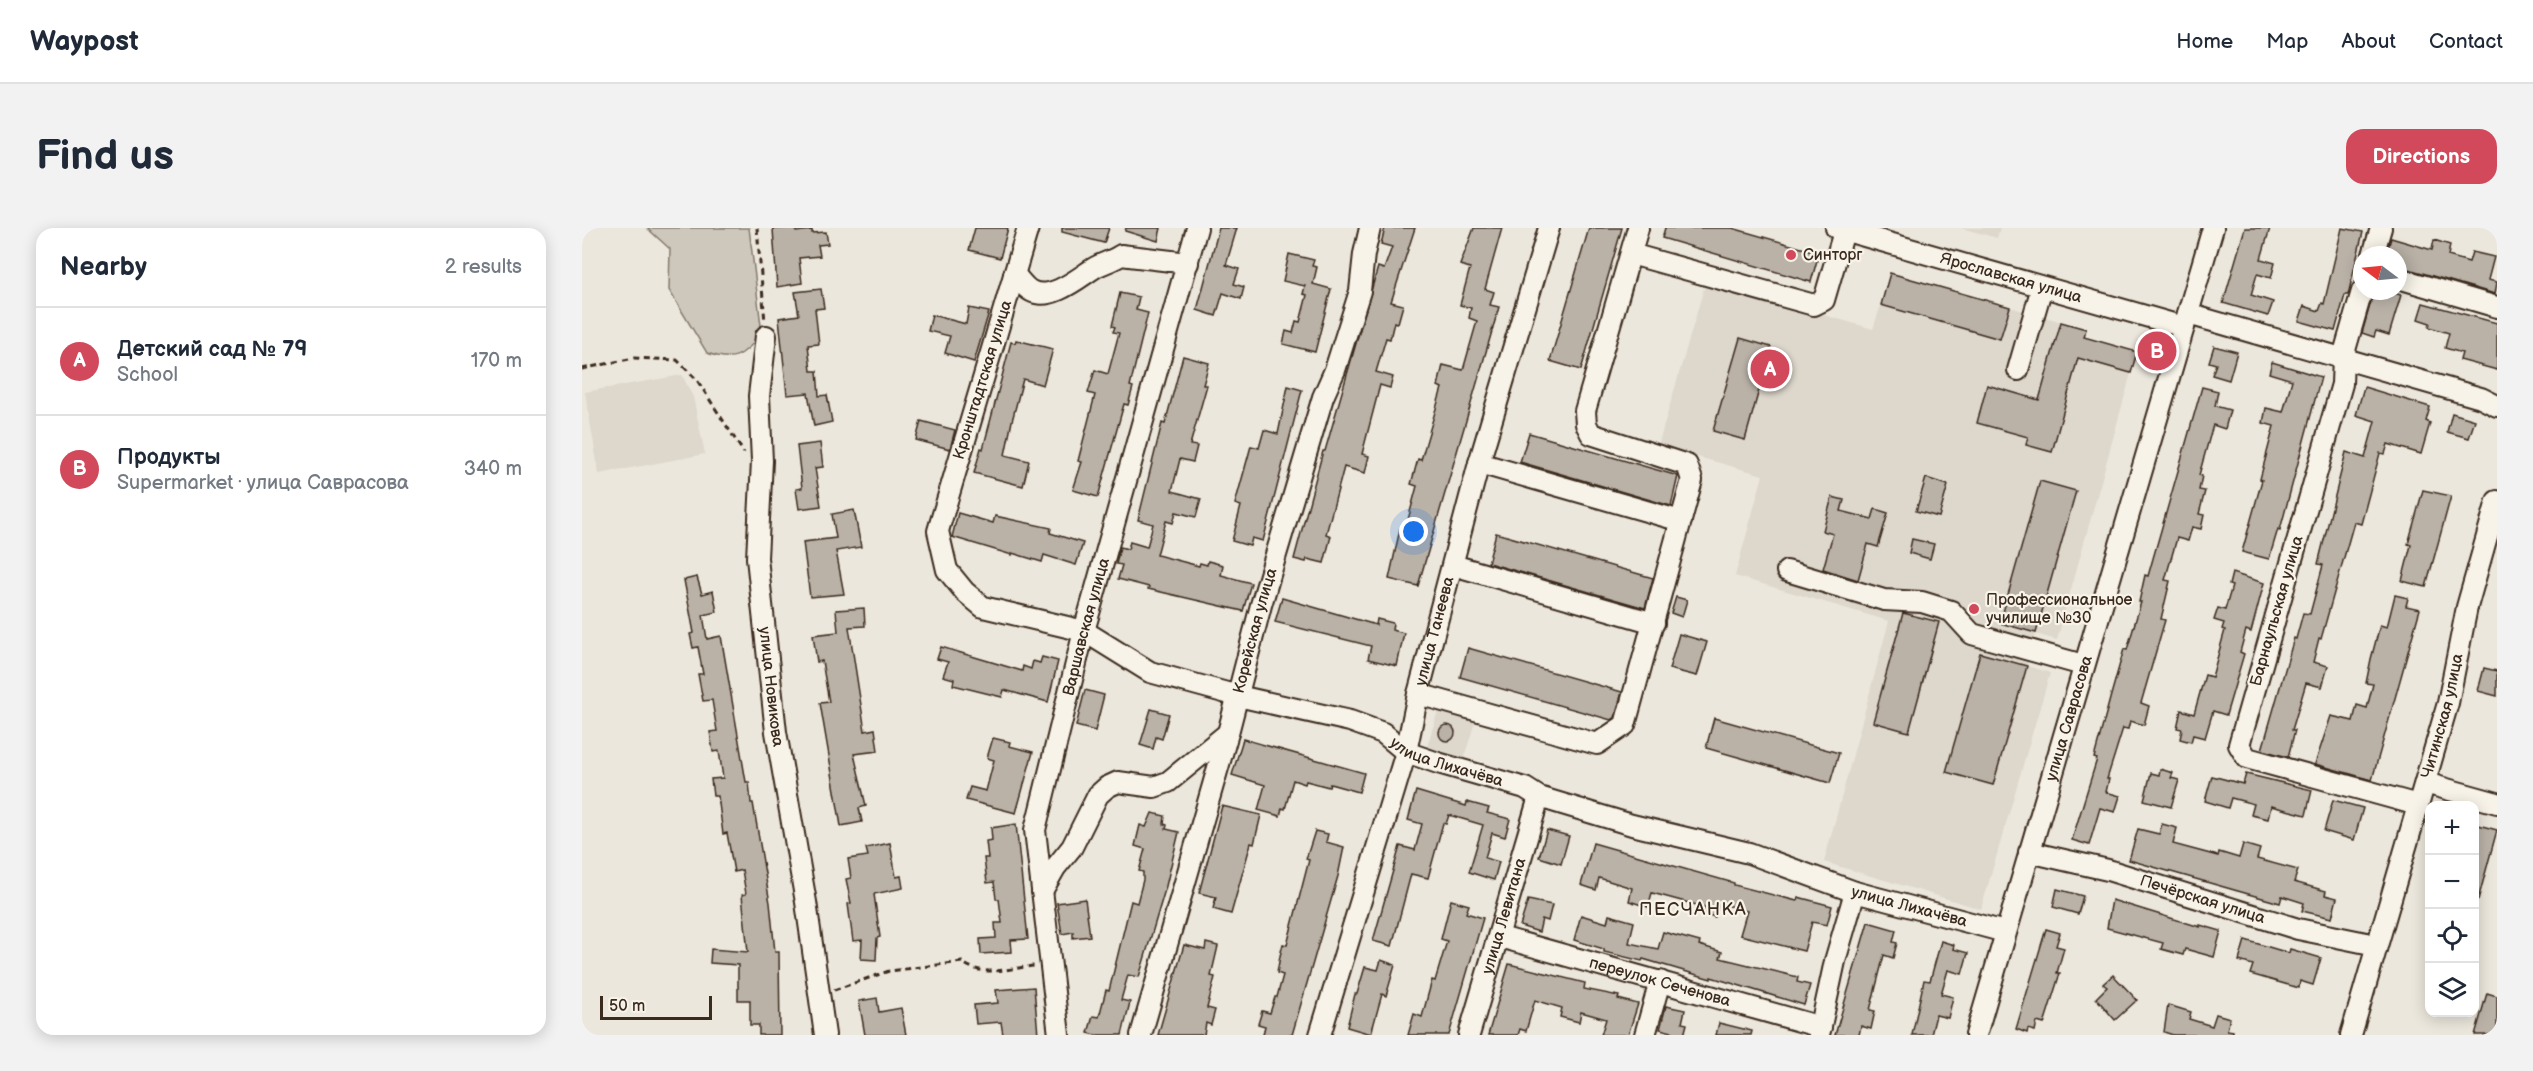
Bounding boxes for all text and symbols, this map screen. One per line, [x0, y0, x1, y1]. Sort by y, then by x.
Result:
text: Waypost [30, 25, 139, 58]
text: Home [2176, 29, 2233, 54]
text: Map [2266, 29, 2308, 54]
text: About [2341, 29, 2396, 54]
text: Contact [2429, 29, 2503, 54]
button: Directions [2346, 129, 2497, 184]
text: Find us [36, 131, 174, 182]
place label: Синторг [1803, 246, 1863, 265]
north arrow [2353, 246, 2407, 300]
marker: Синторг [1784, 248, 1798, 262]
street label: Ярославская улица [1938, 249, 2085, 307]
text: Nearby [60, 252, 147, 283]
text: 2 results [445, 255, 522, 279]
street label: Кронштадтская улица [950, 298, 1016, 462]
pin: B [2138, 328, 2176, 374]
text: Детский сад № 79 [117, 336, 307, 363]
pin: A [1750, 346, 1790, 392]
text: A [73, 349, 86, 373]
text: 170 m [471, 349, 522, 373]
text: School [117, 363, 178, 387]
text: Продукты [117, 444, 221, 471]
text: B [72, 457, 87, 481]
text: 340 m [464, 457, 522, 481]
text: Supermarket · улица Саврасова [117, 471, 409, 495]
your location [1399, 517, 1428, 546]
street label: Барнаульская улица [2246, 533, 2308, 688]
street label: Варшавская улица [1059, 555, 1114, 698]
street label: Корейская улица [1229, 565, 1281, 695]
street label: улица Танеева [1411, 574, 1458, 688]
place label: Профессиональное училище №30 [1986, 591, 2133, 628]
marker: Профессиональное училище №30 [1967, 602, 1981, 616]
street label: улица Новикова [755, 626, 788, 749]
street label: Читинская улица [2417, 651, 2467, 780]
street label: улица Саврасова [2042, 653, 2097, 783]
street label: улица Лихачёва [1386, 733, 1506, 791]
map controls [2425, 801, 2479, 1017]
button: + [2425, 801, 2479, 855]
street label: улица Левитана [1478, 855, 1530, 976]
button: − [2425, 855, 2479, 909]
street label: Печёрская улица [2138, 871, 2268, 928]
street label: улица Лихачёва [1849, 882, 1970, 931]
district label: ПЕСЧАНКА [1639, 899, 1747, 920]
button: locate [2425, 909, 2479, 963]
street label: переулок Сеченова [1587, 953, 1733, 1011]
button: layers [2425, 963, 2479, 1017]
scale bar [600, 993, 712, 1020]
text: 50 m [609, 997, 645, 1016]

